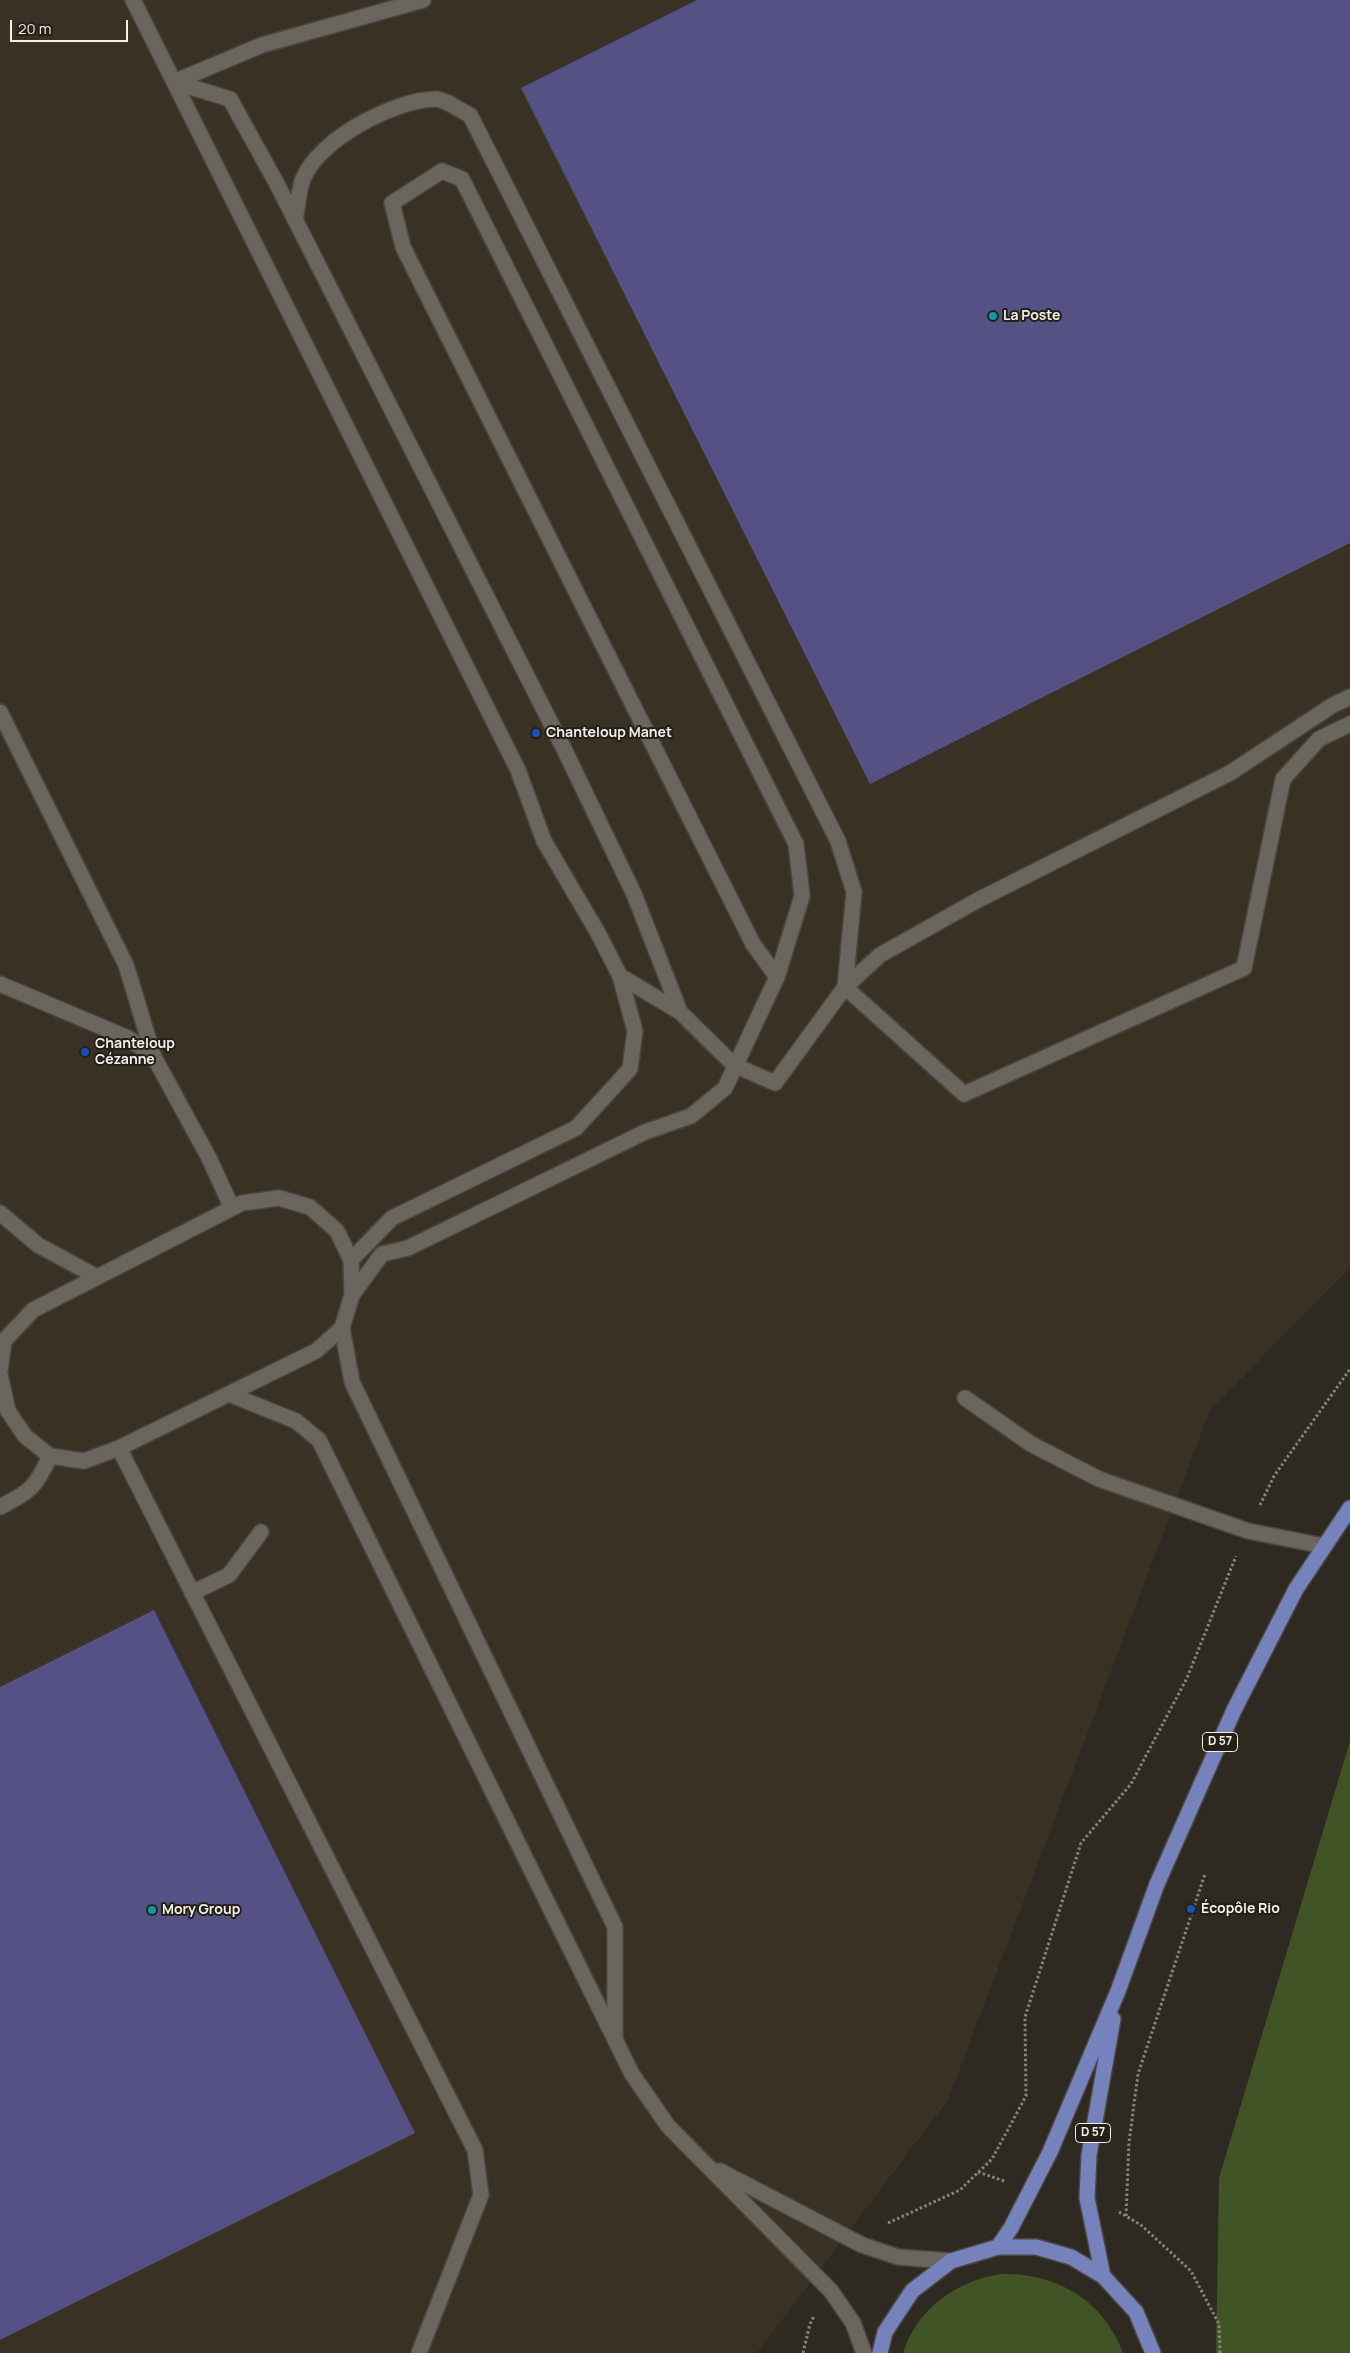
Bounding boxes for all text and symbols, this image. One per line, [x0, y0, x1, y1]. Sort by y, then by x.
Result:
scale bar [12, 10, 130, 42]
text: 20 m [18, 18, 51, 39]
place label: La Poste [1003, 308, 1060, 324]
marker: La Poste [987, 310, 999, 322]
place label: Chanteloup Manet [546, 725, 672, 741]
marker: Chanteloup Manet [530, 727, 542, 739]
place label: Chanteloup Cézanne [95, 1036, 175, 1068]
marker: Chanteloup Cézanne [79, 1046, 91, 1058]
road number: D 57 [1202, 1732, 1238, 1751]
place label: Écopôle Rio [1201, 1901, 1280, 1917]
place label: Mory Group [162, 1902, 240, 1918]
marker: Écopôle Rio [1185, 1903, 1197, 1915]
marker: Mory Group [146, 1904, 158, 1916]
road number: D 57 [1076, 2124, 1110, 2142]

